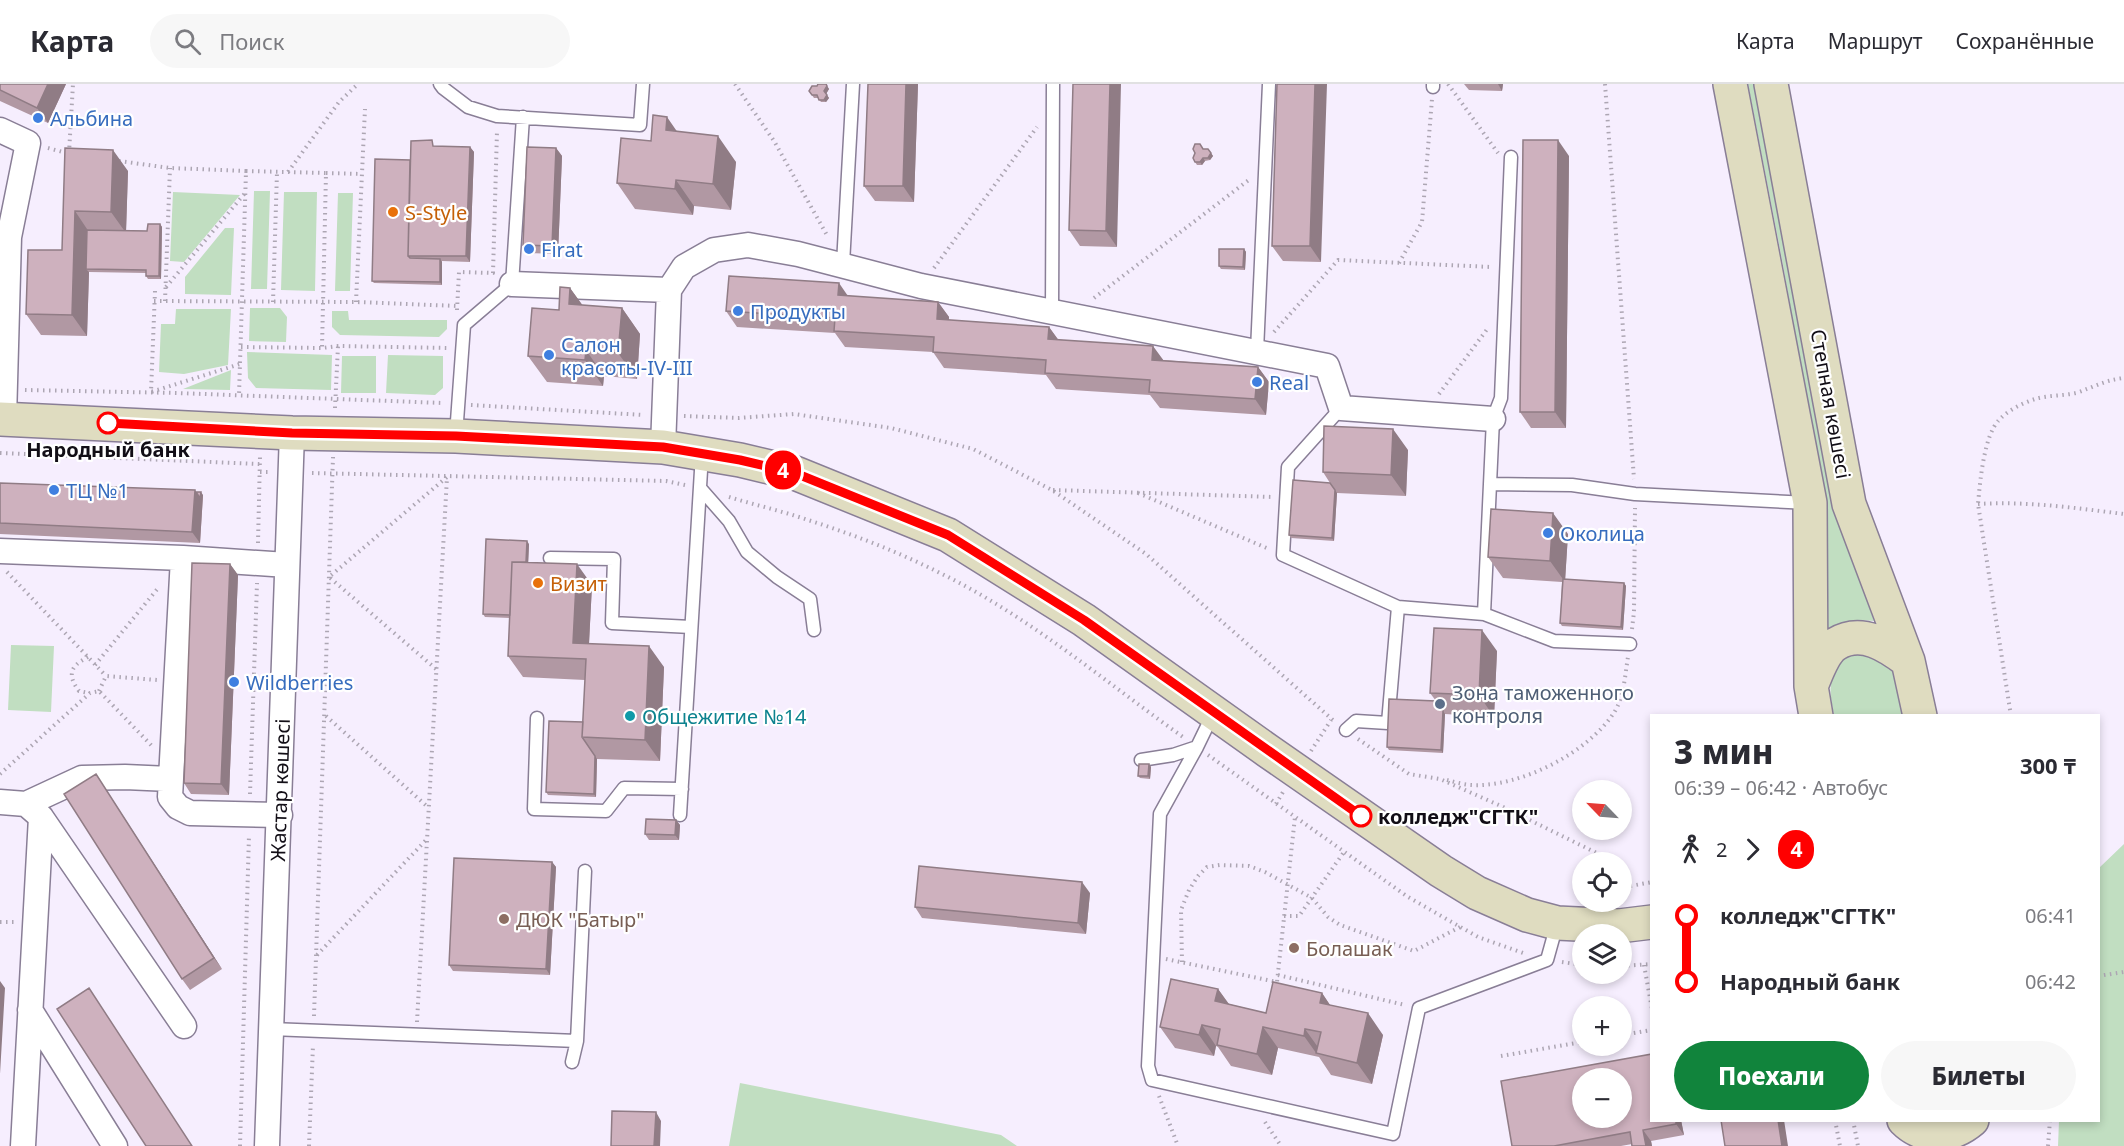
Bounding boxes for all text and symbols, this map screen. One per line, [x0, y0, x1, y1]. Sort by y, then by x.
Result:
search box [150, 14, 570, 68]
text: Карта [30, 22, 114, 60]
icon: search [171, 25, 204, 58]
text: Поиск [219, 26, 285, 56]
text: Карта [1736, 27, 1795, 55]
text: Маршрут [1828, 27, 1923, 55]
text: Сохранённые [1956, 27, 2094, 55]
place label: Альбина [50, 105, 133, 132]
marker: Альбина [31, 111, 45, 125]
place label: S-Style [405, 199, 467, 226]
marker: S-Style [386, 205, 400, 219]
place label: Firat [541, 236, 583, 263]
marker: Firat [522, 242, 536, 256]
place label: Продукты [750, 298, 846, 325]
marker: Продукты [731, 304, 745, 318]
street label: Степная көшесі [1805, 327, 1857, 481]
place label: Салон красоты-IV-III [561, 331, 693, 381]
marker: Салон красоты-IV-III [542, 348, 556, 362]
place label: Real [1269, 369, 1309, 396]
marker: Real [1250, 375, 1264, 389]
marker: Народный банк [97, 412, 119, 434]
place label: Народный банк [26, 436, 191, 463]
line badge: 4 [764, 450, 802, 490]
text: 4 [777, 456, 789, 484]
place label: ТЦ №1 [66, 477, 129, 504]
marker: ТЦ №1 [47, 483, 61, 497]
place label: Околица [1560, 520, 1645, 547]
marker: Околица [1541, 526, 1555, 540]
place label: Визит [550, 570, 607, 597]
marker: Визит [531, 576, 545, 590]
place label: Wildberries [246, 669, 353, 696]
marker: Wildberries [227, 675, 241, 689]
place label: Зона таможенного контроля [1452, 679, 1634, 729]
marker: Зона таможенного контроля [1433, 697, 1447, 711]
place label: Общежитие №14 [642, 703, 807, 730]
marker: Общежитие №14 [623, 709, 637, 723]
street label: Жастар көшесі [264, 718, 296, 862]
text: 3 мин [1674, 729, 1774, 774]
text: 300 ₸ [2020, 750, 2076, 780]
text: 06:39 – 06:42 · Автобус [1674, 774, 1888, 801]
north arrow [1572, 780, 1632, 840]
map controls [1572, 780, 1632, 1128]
place label: колледж"СГТК" [1378, 803, 1538, 830]
marker: колледж"СГТК" [1350, 805, 1372, 827]
icon: walk [1674, 833, 1707, 866]
icon: forward [1736, 833, 1769, 866]
text: 4 [1790, 835, 1802, 863]
text: 2 [1716, 836, 1727, 863]
button: locate [1572, 852, 1632, 912]
text: колледж"СГТК" [1720, 900, 1896, 930]
text: 06:41 [2025, 902, 2076, 929]
place label: ДЮК "Батыр" [516, 906, 644, 933]
marker: ДЮК "Батыр" [497, 912, 511, 926]
button: layers [1572, 924, 1632, 984]
place label: Болашак [1306, 935, 1393, 962]
marker: Болашак [1287, 941, 1301, 955]
text: Народный банк [1720, 966, 1900, 996]
text: 06:42 [2025, 968, 2076, 995]
button: + [1572, 996, 1632, 1056]
button: Поехали [1674, 1041, 1869, 1110]
button: Билеты [1881, 1041, 2076, 1110]
button: − [1572, 1068, 1632, 1128]

